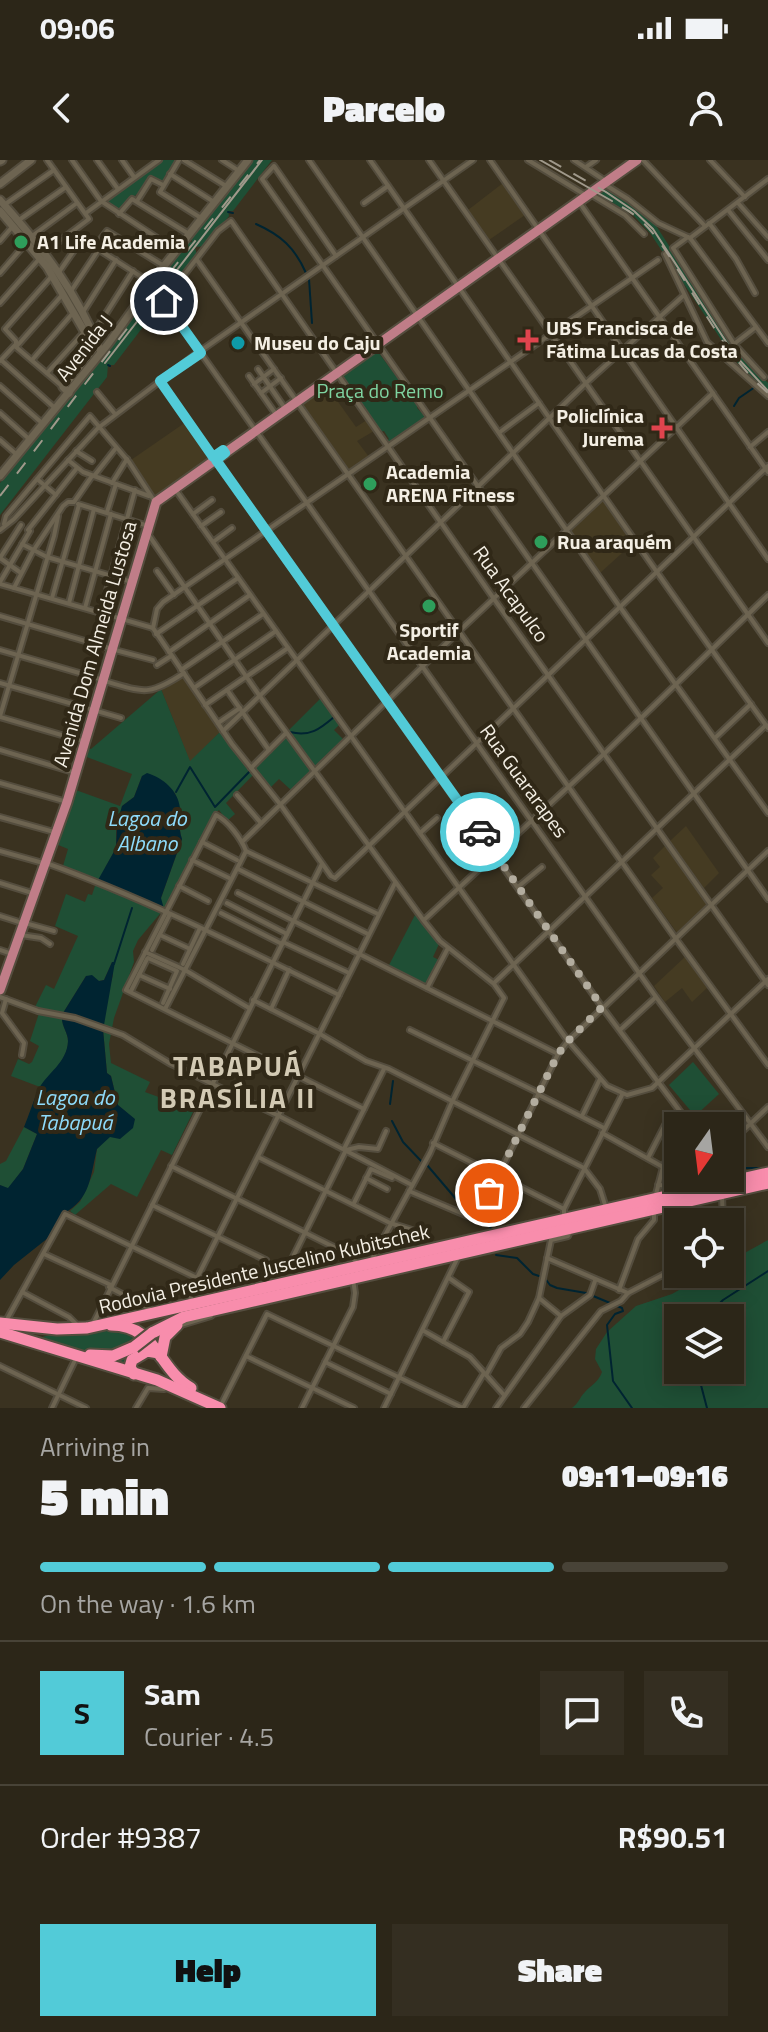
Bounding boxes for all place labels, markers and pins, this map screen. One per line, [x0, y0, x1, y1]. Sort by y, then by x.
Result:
place label: A1 Life Academia [37, 226, 185, 257]
marker: A1 Life Academia [12, 233, 30, 251]
pin [130, 267, 198, 335]
place label: UBS Francisca de Fátima Lucas da Costa [546, 312, 738, 366]
place label: Museu do Caju [254, 327, 381, 358]
marker: UBS Francisca de Fátima Lucas da Costa [517, 329, 539, 351]
marker: Museu do Caju [229, 334, 247, 352]
place label: Policlínica Jurema [556, 400, 644, 454]
marker: Policlínica Jurema [651, 417, 673, 439]
place label: Academia ARENA Fitness [386, 456, 515, 510]
marker: Academia ARENA Fitness [361, 475, 379, 493]
place label: Rua araquém [557, 526, 672, 557]
marker: Rua araquém [532, 533, 550, 551]
marker: Sportif Academia [420, 597, 438, 615]
place label: Sportif Academia [387, 614, 471, 668]
pin [455, 1159, 523, 1227]

